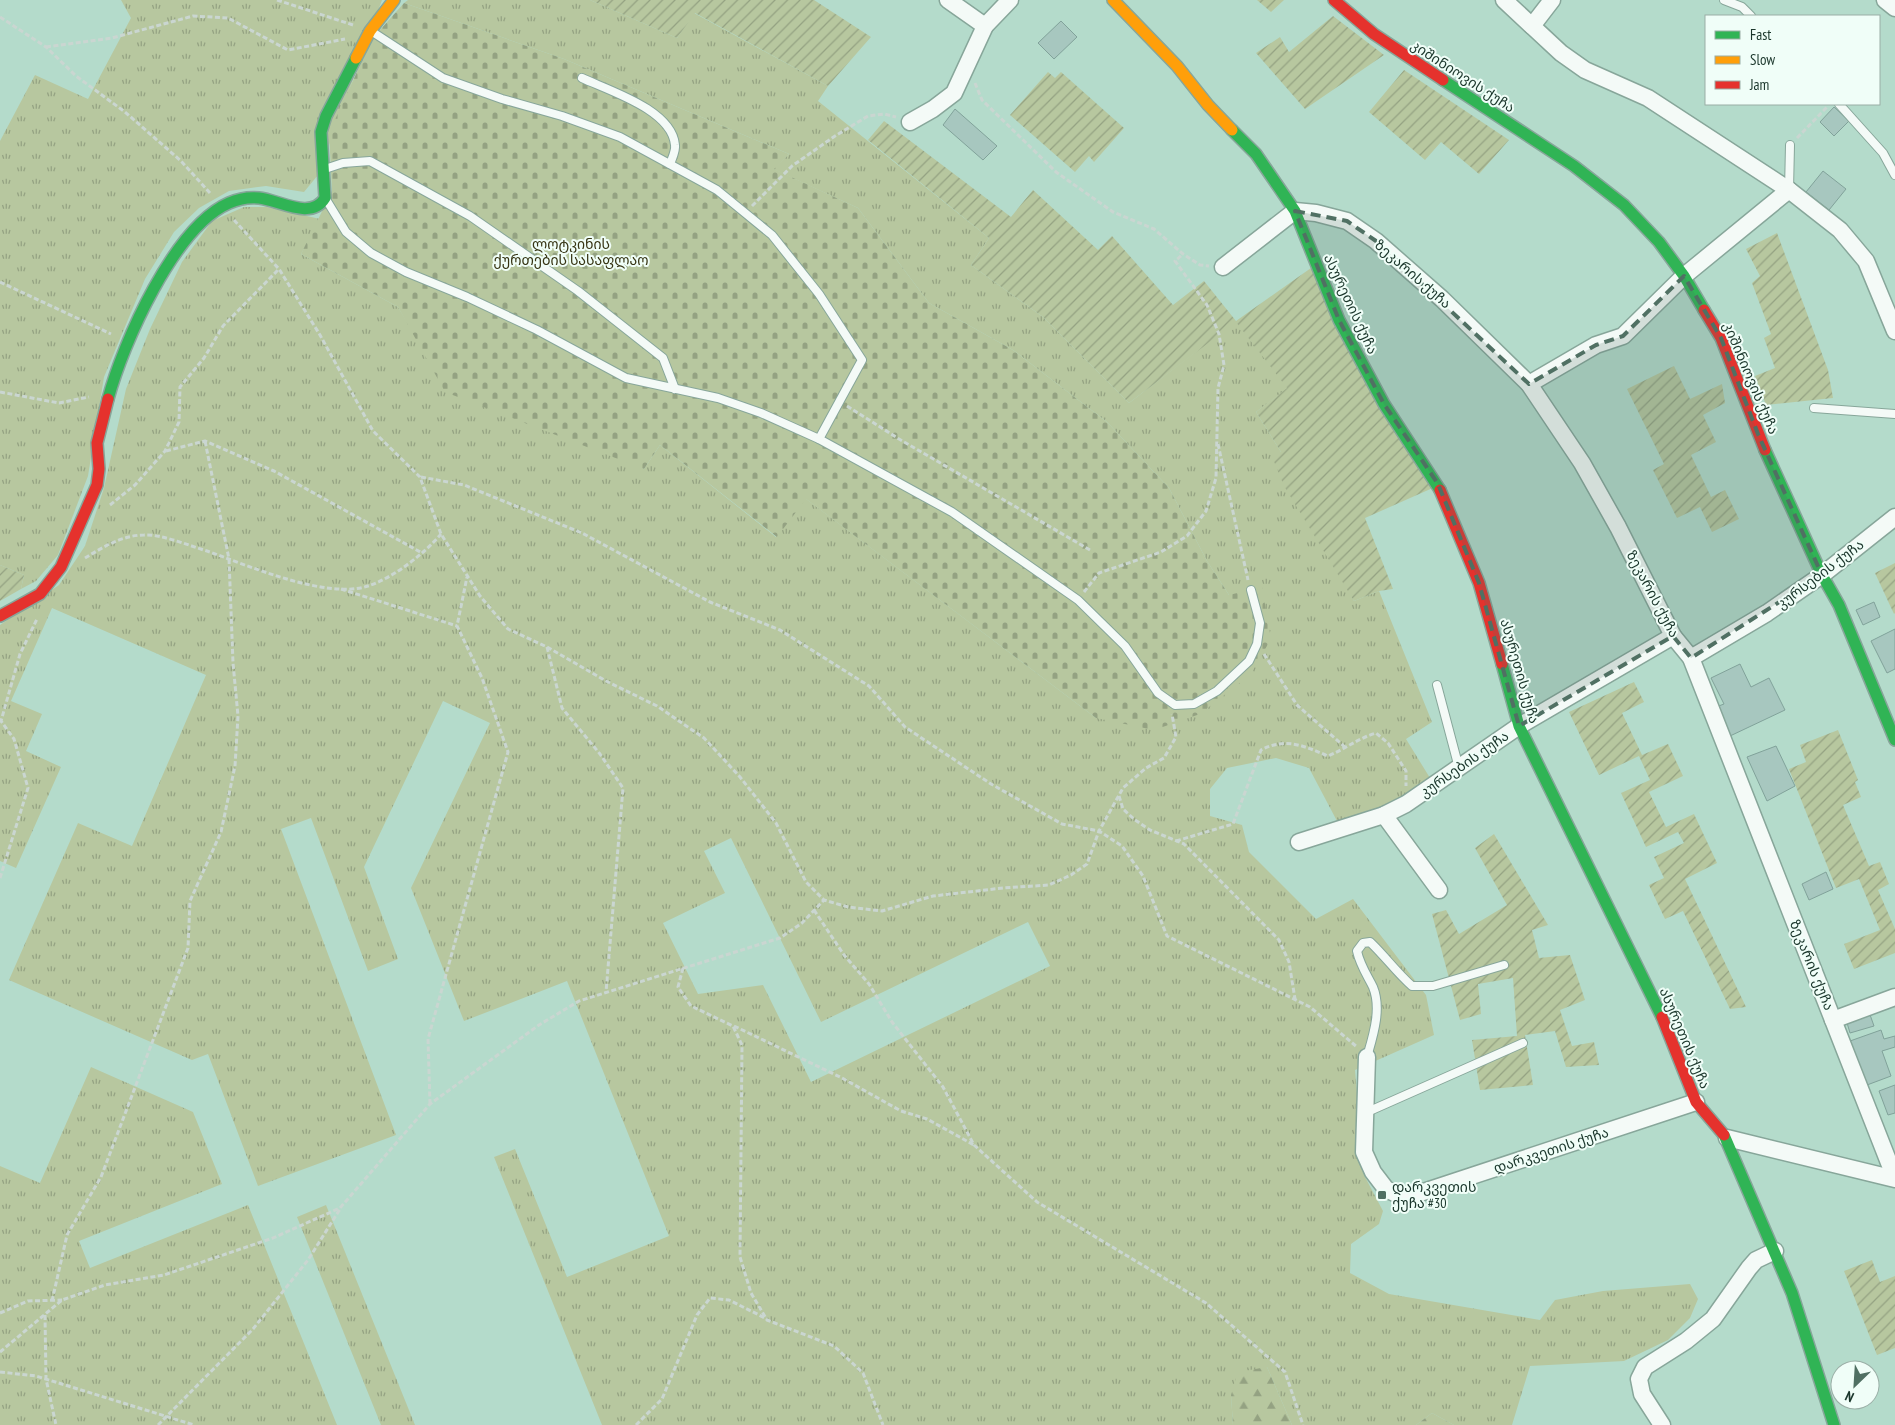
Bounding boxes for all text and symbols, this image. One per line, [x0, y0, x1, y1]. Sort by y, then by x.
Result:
legend [1705, 15, 1880, 105]
text: Fast [1750, 25, 1771, 44]
street label: კიშინიოვის ქუჩა [1408, 36, 1518, 116]
text: Slow [1750, 50, 1775, 69]
text: Jam [1749, 75, 1769, 94]
park label: ლოტკინის ქურთების სასაფლაო [494, 235, 648, 269]
street label: ზეკარის ქუჩა [1371, 236, 1455, 312]
street label: ასურეთის ქუჩა [1320, 251, 1382, 357]
street label: კიშინიოვის ქუჩა [1719, 319, 1783, 437]
street label: კურსების ქუჩა [1773, 535, 1867, 613]
street label: ზეკარის ქუჩა [1623, 547, 1683, 641]
street label: ასურეთის ქუჩა [1496, 617, 1544, 725]
street label: კურსების ქუჩა [1416, 727, 1512, 801]
street label: ზეკარის ქუჩა [1786, 917, 1838, 1013]
street label: ასურეთის ქუჩა [1656, 985, 1714, 1091]
street label: დარკვეთის ქუჩა [1491, 1123, 1611, 1177]
place label: დარკვეთის ქუჩა #30 [1392, 1178, 1476, 1212]
marker: დარკვეთის ქუჩა #30 [1376, 1189, 1388, 1201]
north arrow [1830, 1360, 1880, 1410]
text: N [1842, 1387, 1857, 1407]

